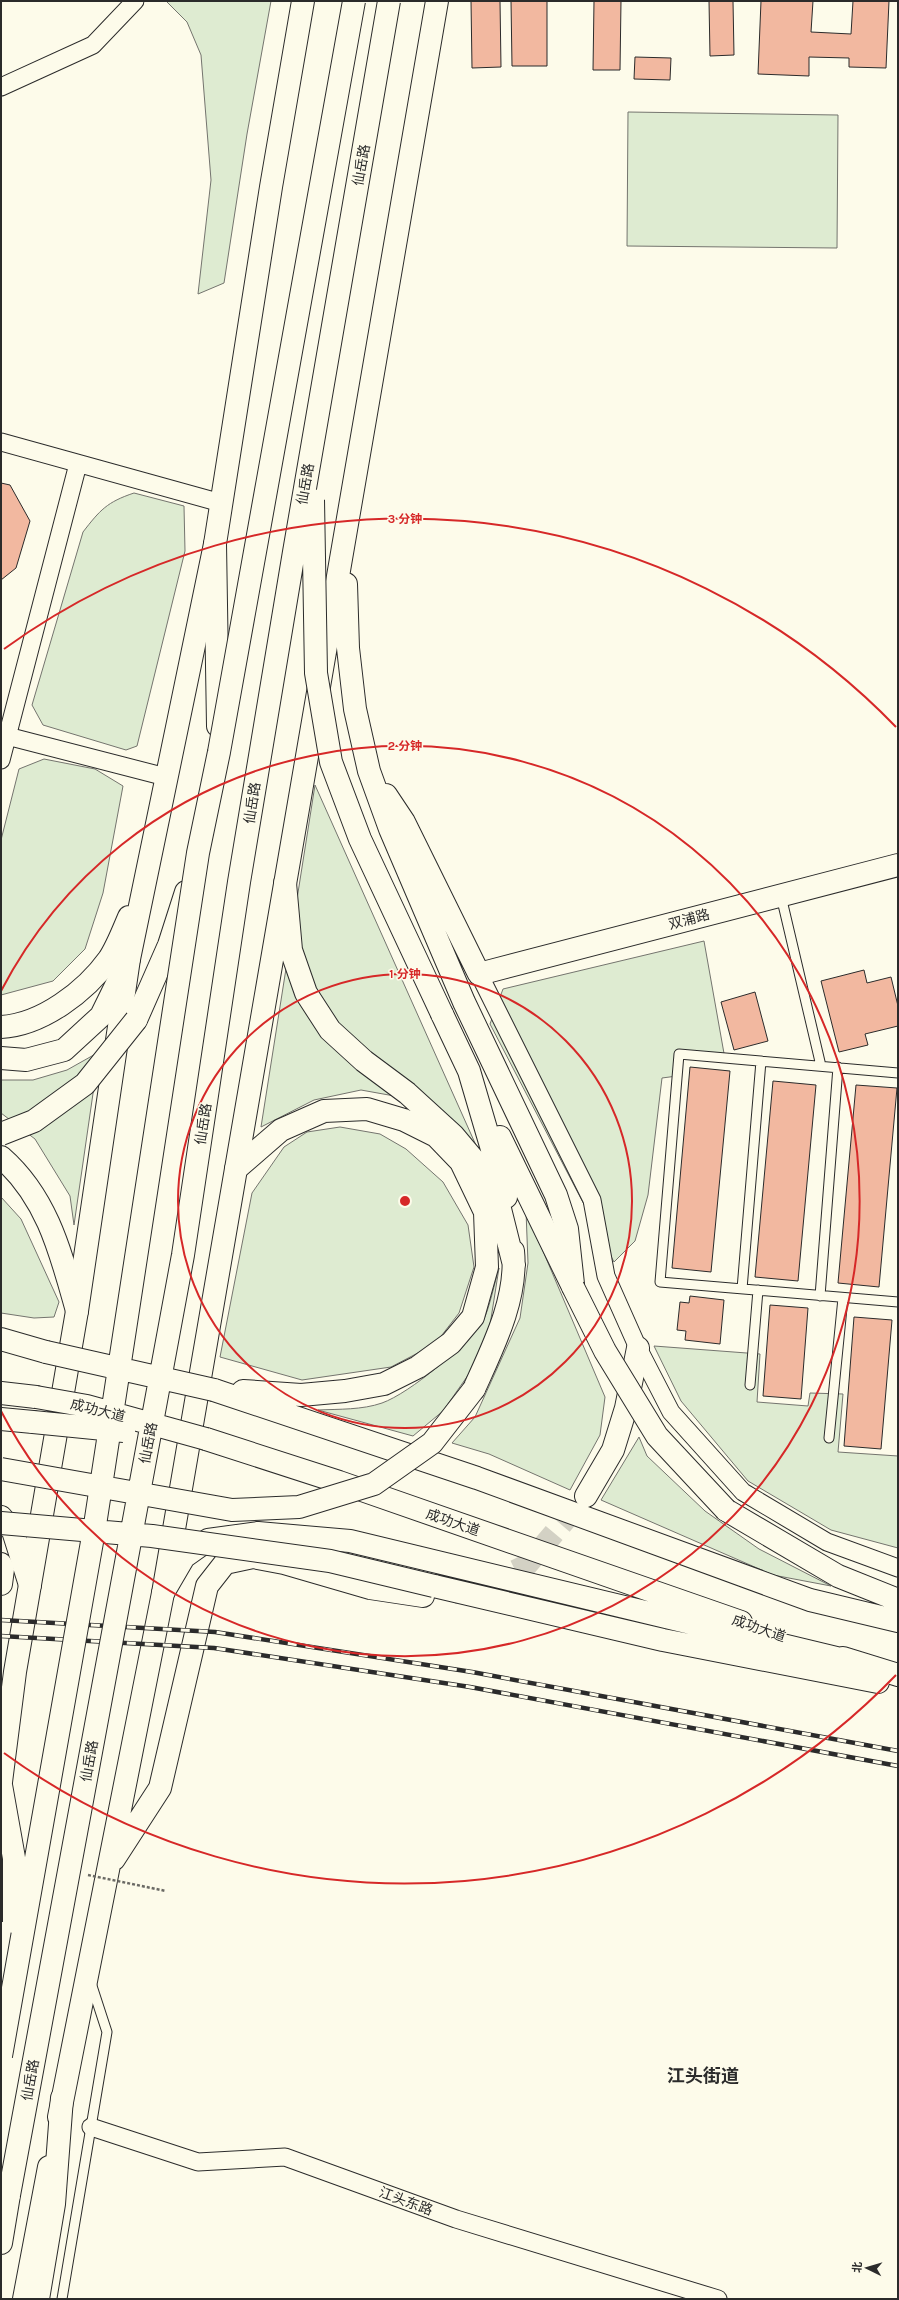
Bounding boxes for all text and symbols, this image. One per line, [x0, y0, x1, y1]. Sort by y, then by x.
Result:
street label: 仙岳路 [349, 143, 374, 187]
street label: 仙岳路 [293, 462, 318, 506]
text: 3 分钟 [388, 512, 422, 526]
text: 2 分钟 [388, 739, 422, 753]
street label: 仙岳路 [241, 781, 264, 825]
street label: 双浦路 [667, 906, 712, 933]
text: 1 分钟 [389, 967, 421, 981]
street label: 仙岳路 [192, 1102, 215, 1146]
centre of rings [398, 1194, 412, 1208]
street label: 成功大道 [69, 1395, 127, 1426]
street label: 仙岳路 [136, 1421, 161, 1465]
street label: 成功大道 [424, 1505, 482, 1540]
street label: 成功大道 [730, 1611, 788, 1646]
street label: 仙岳路 [77, 1739, 102, 1783]
street label: 仙岳路 [18, 2058, 43, 2102]
district label: 江头街道 [667, 2065, 739, 2087]
street label: 江头东路 [377, 2184, 435, 2219]
north arrow [847, 2248, 887, 2288]
text: 北 [851, 2261, 864, 2273]

